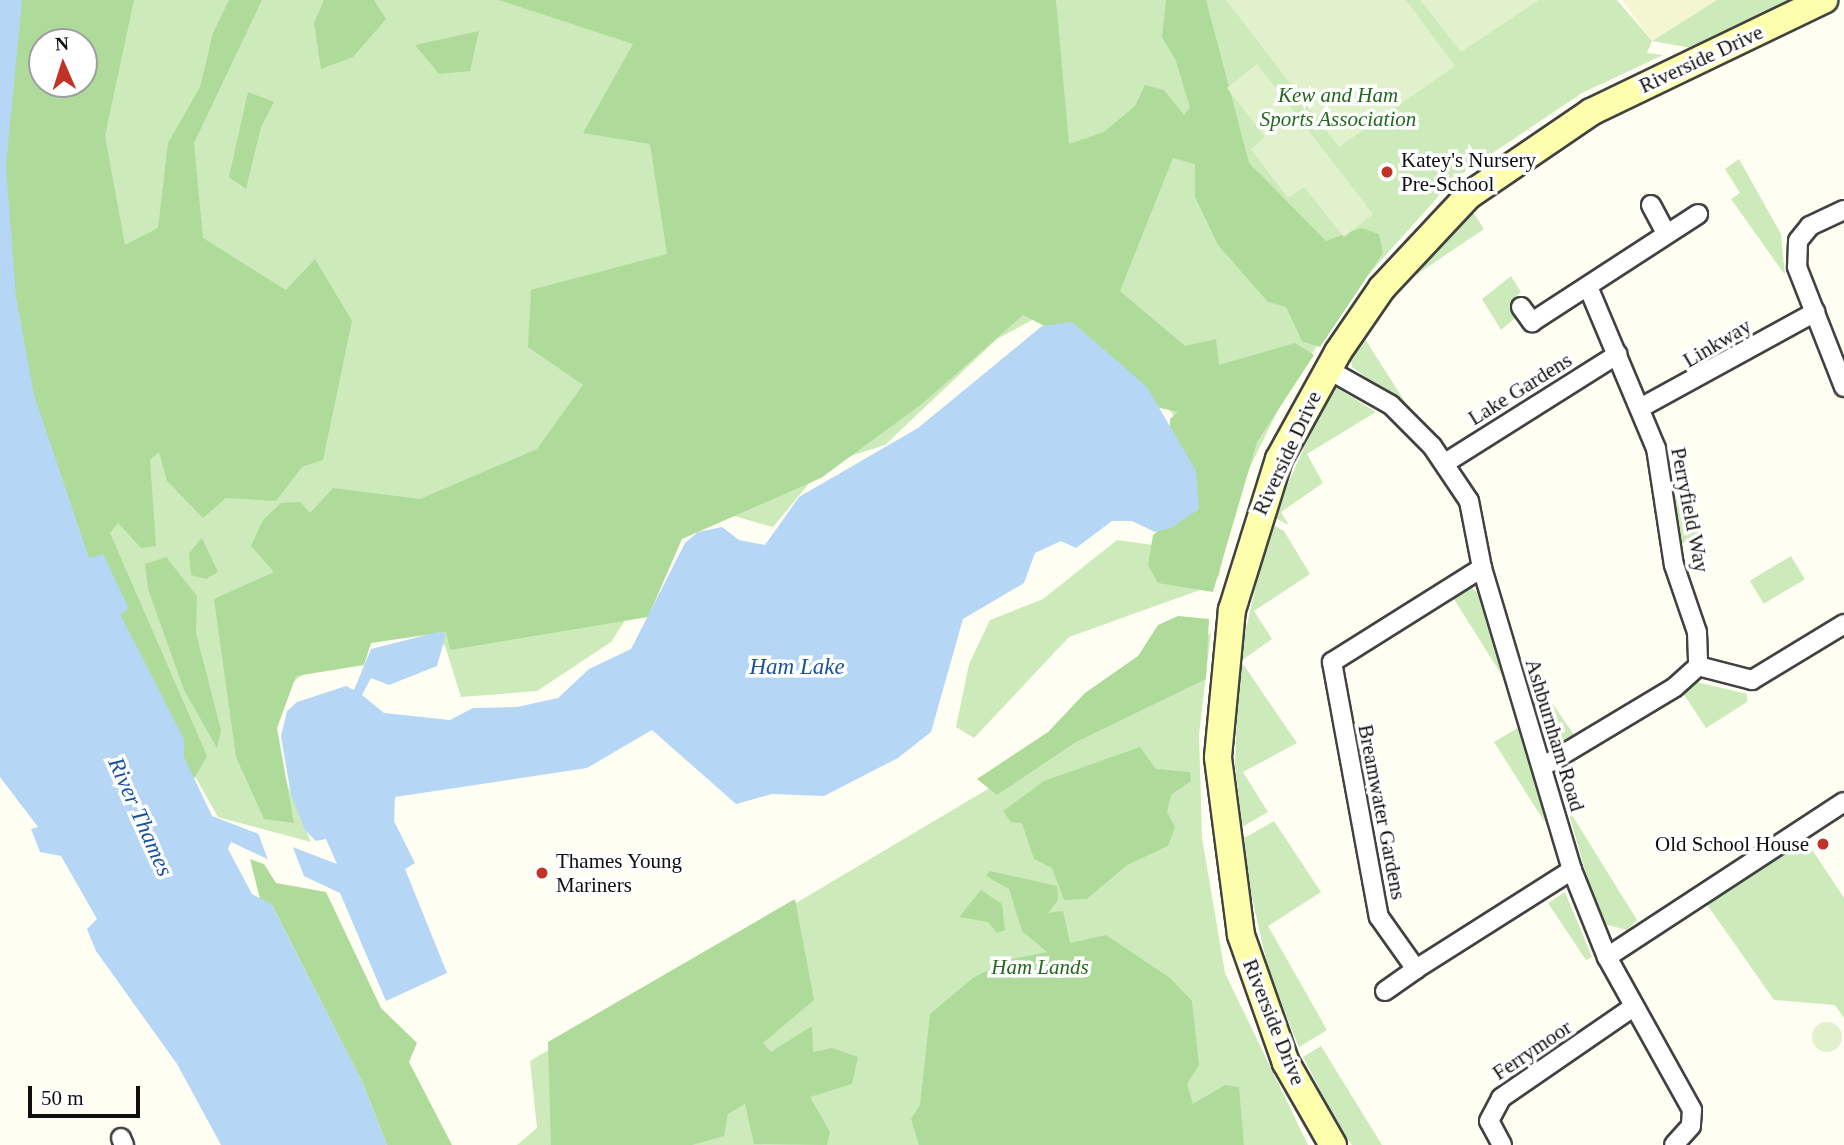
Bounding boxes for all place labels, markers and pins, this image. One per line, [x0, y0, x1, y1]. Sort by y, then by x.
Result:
place label: Katey's Nursery Pre-School [1401, 147, 1536, 197]
marker: Katey's Nursery Pre-School [1379, 164, 1395, 180]
place label: Old School House [1655, 831, 1809, 857]
marker: Old School House [1815, 836, 1831, 852]
place label: Thames Young Mariners [556, 848, 683, 898]
marker: Thames Young Mariners [534, 865, 550, 881]

